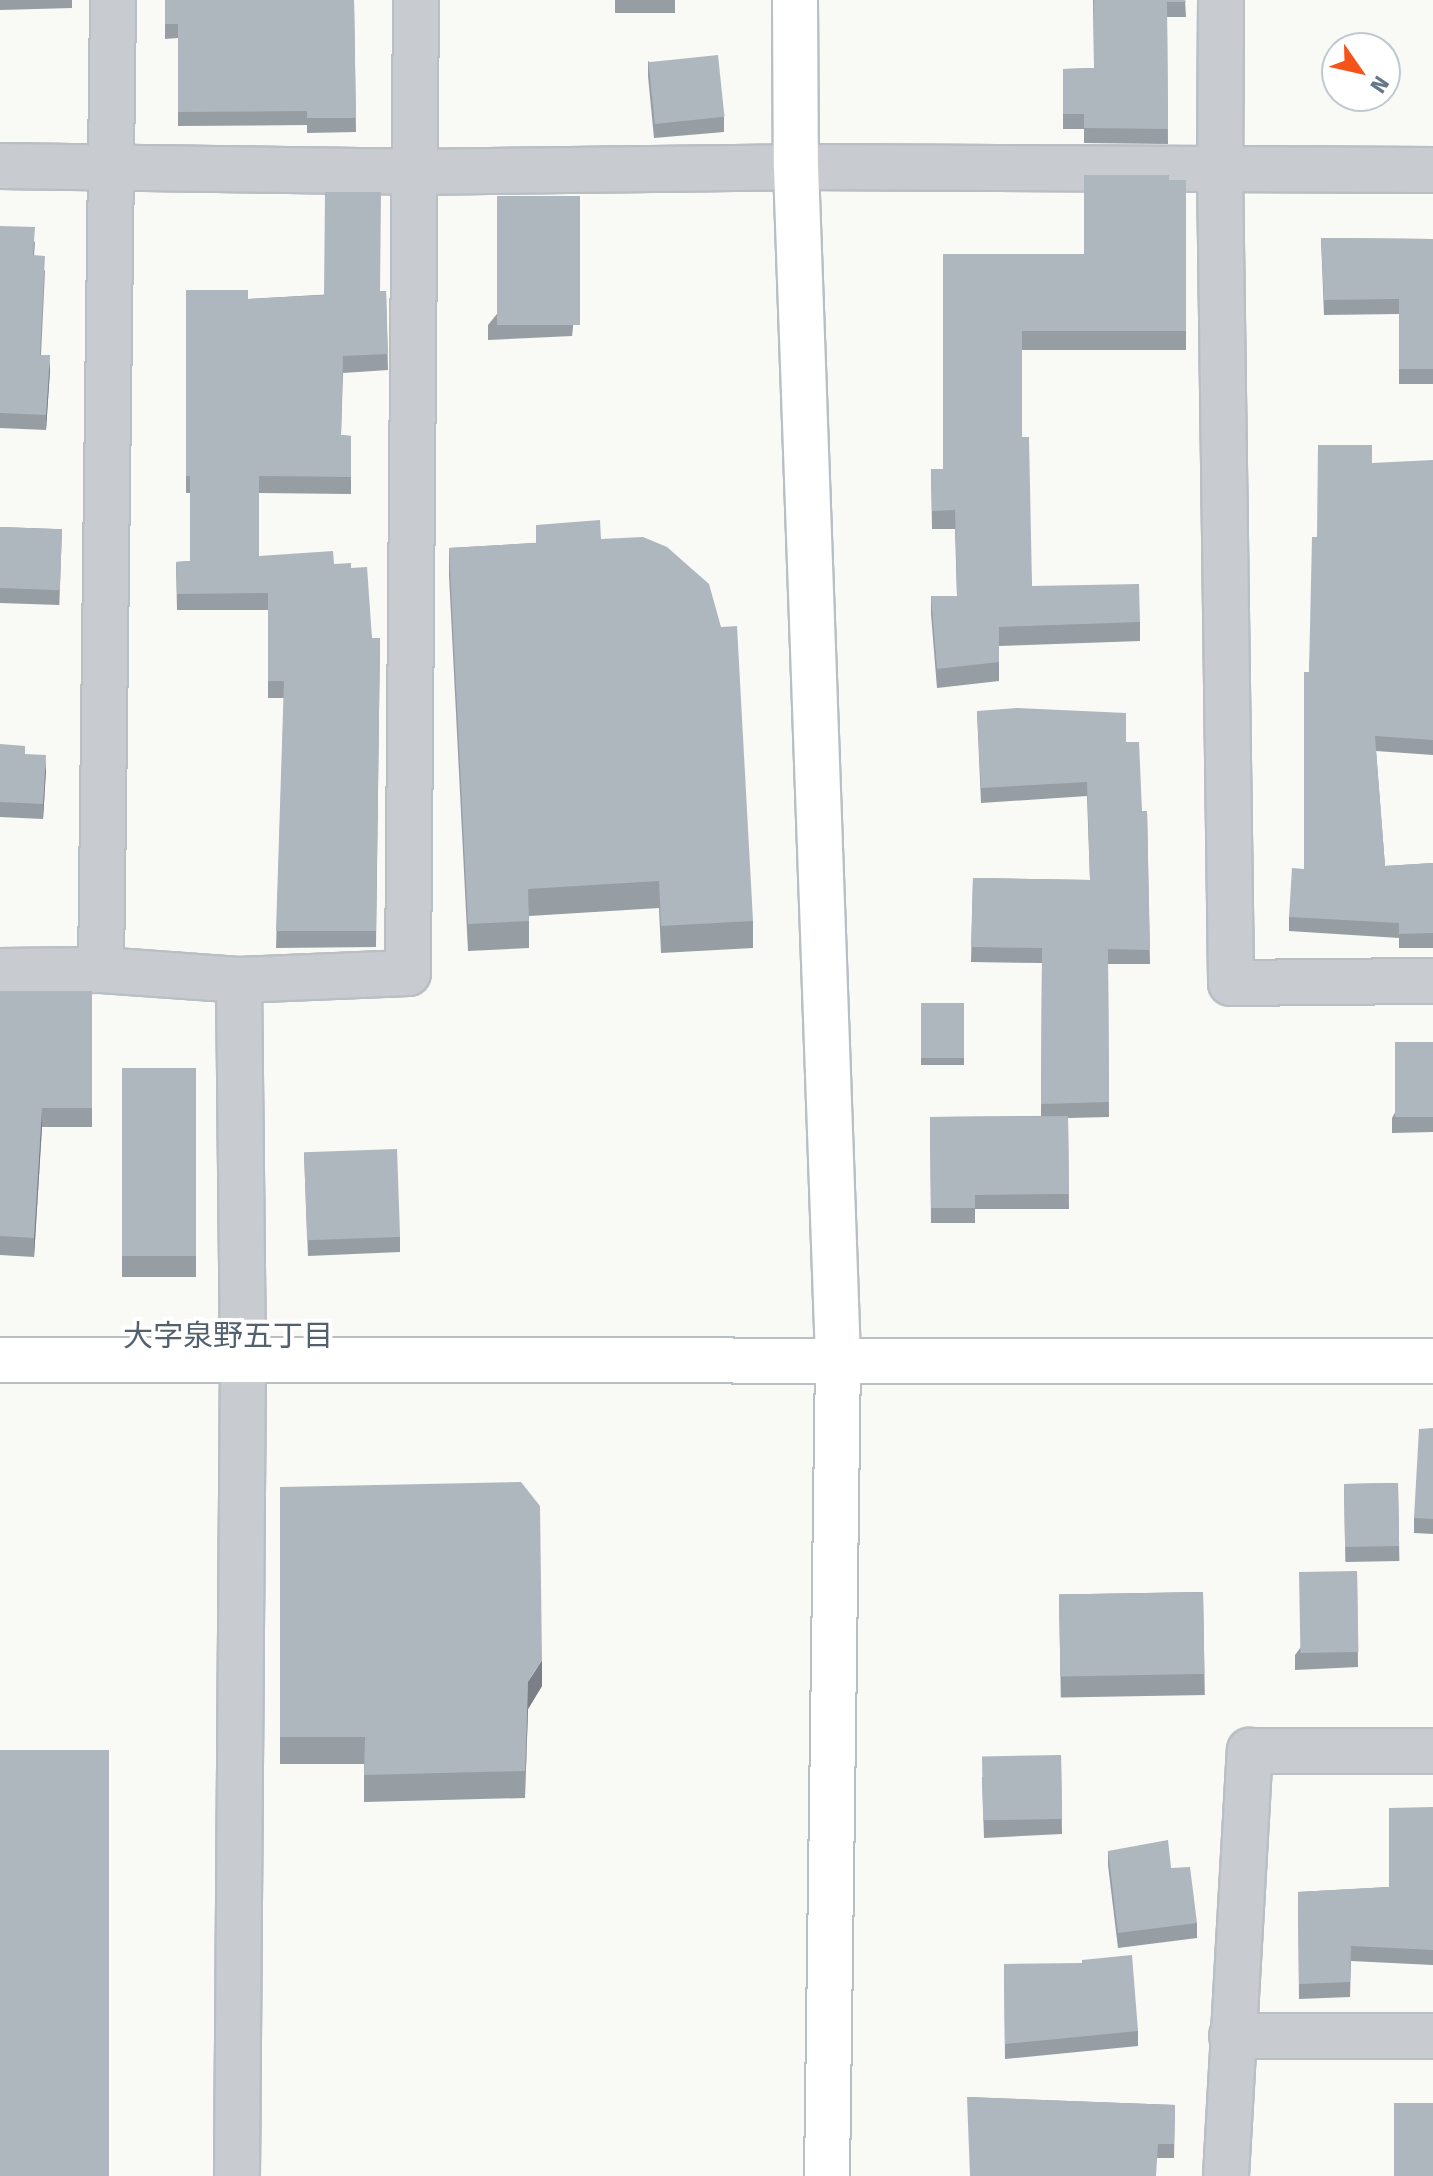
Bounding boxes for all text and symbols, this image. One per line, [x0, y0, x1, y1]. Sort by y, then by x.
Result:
north arrow [1321, 32, 1401, 112]
text: N [1364, 71, 1395, 98]
district label: 大字泉野五丁目 [123, 1318, 333, 1354]

